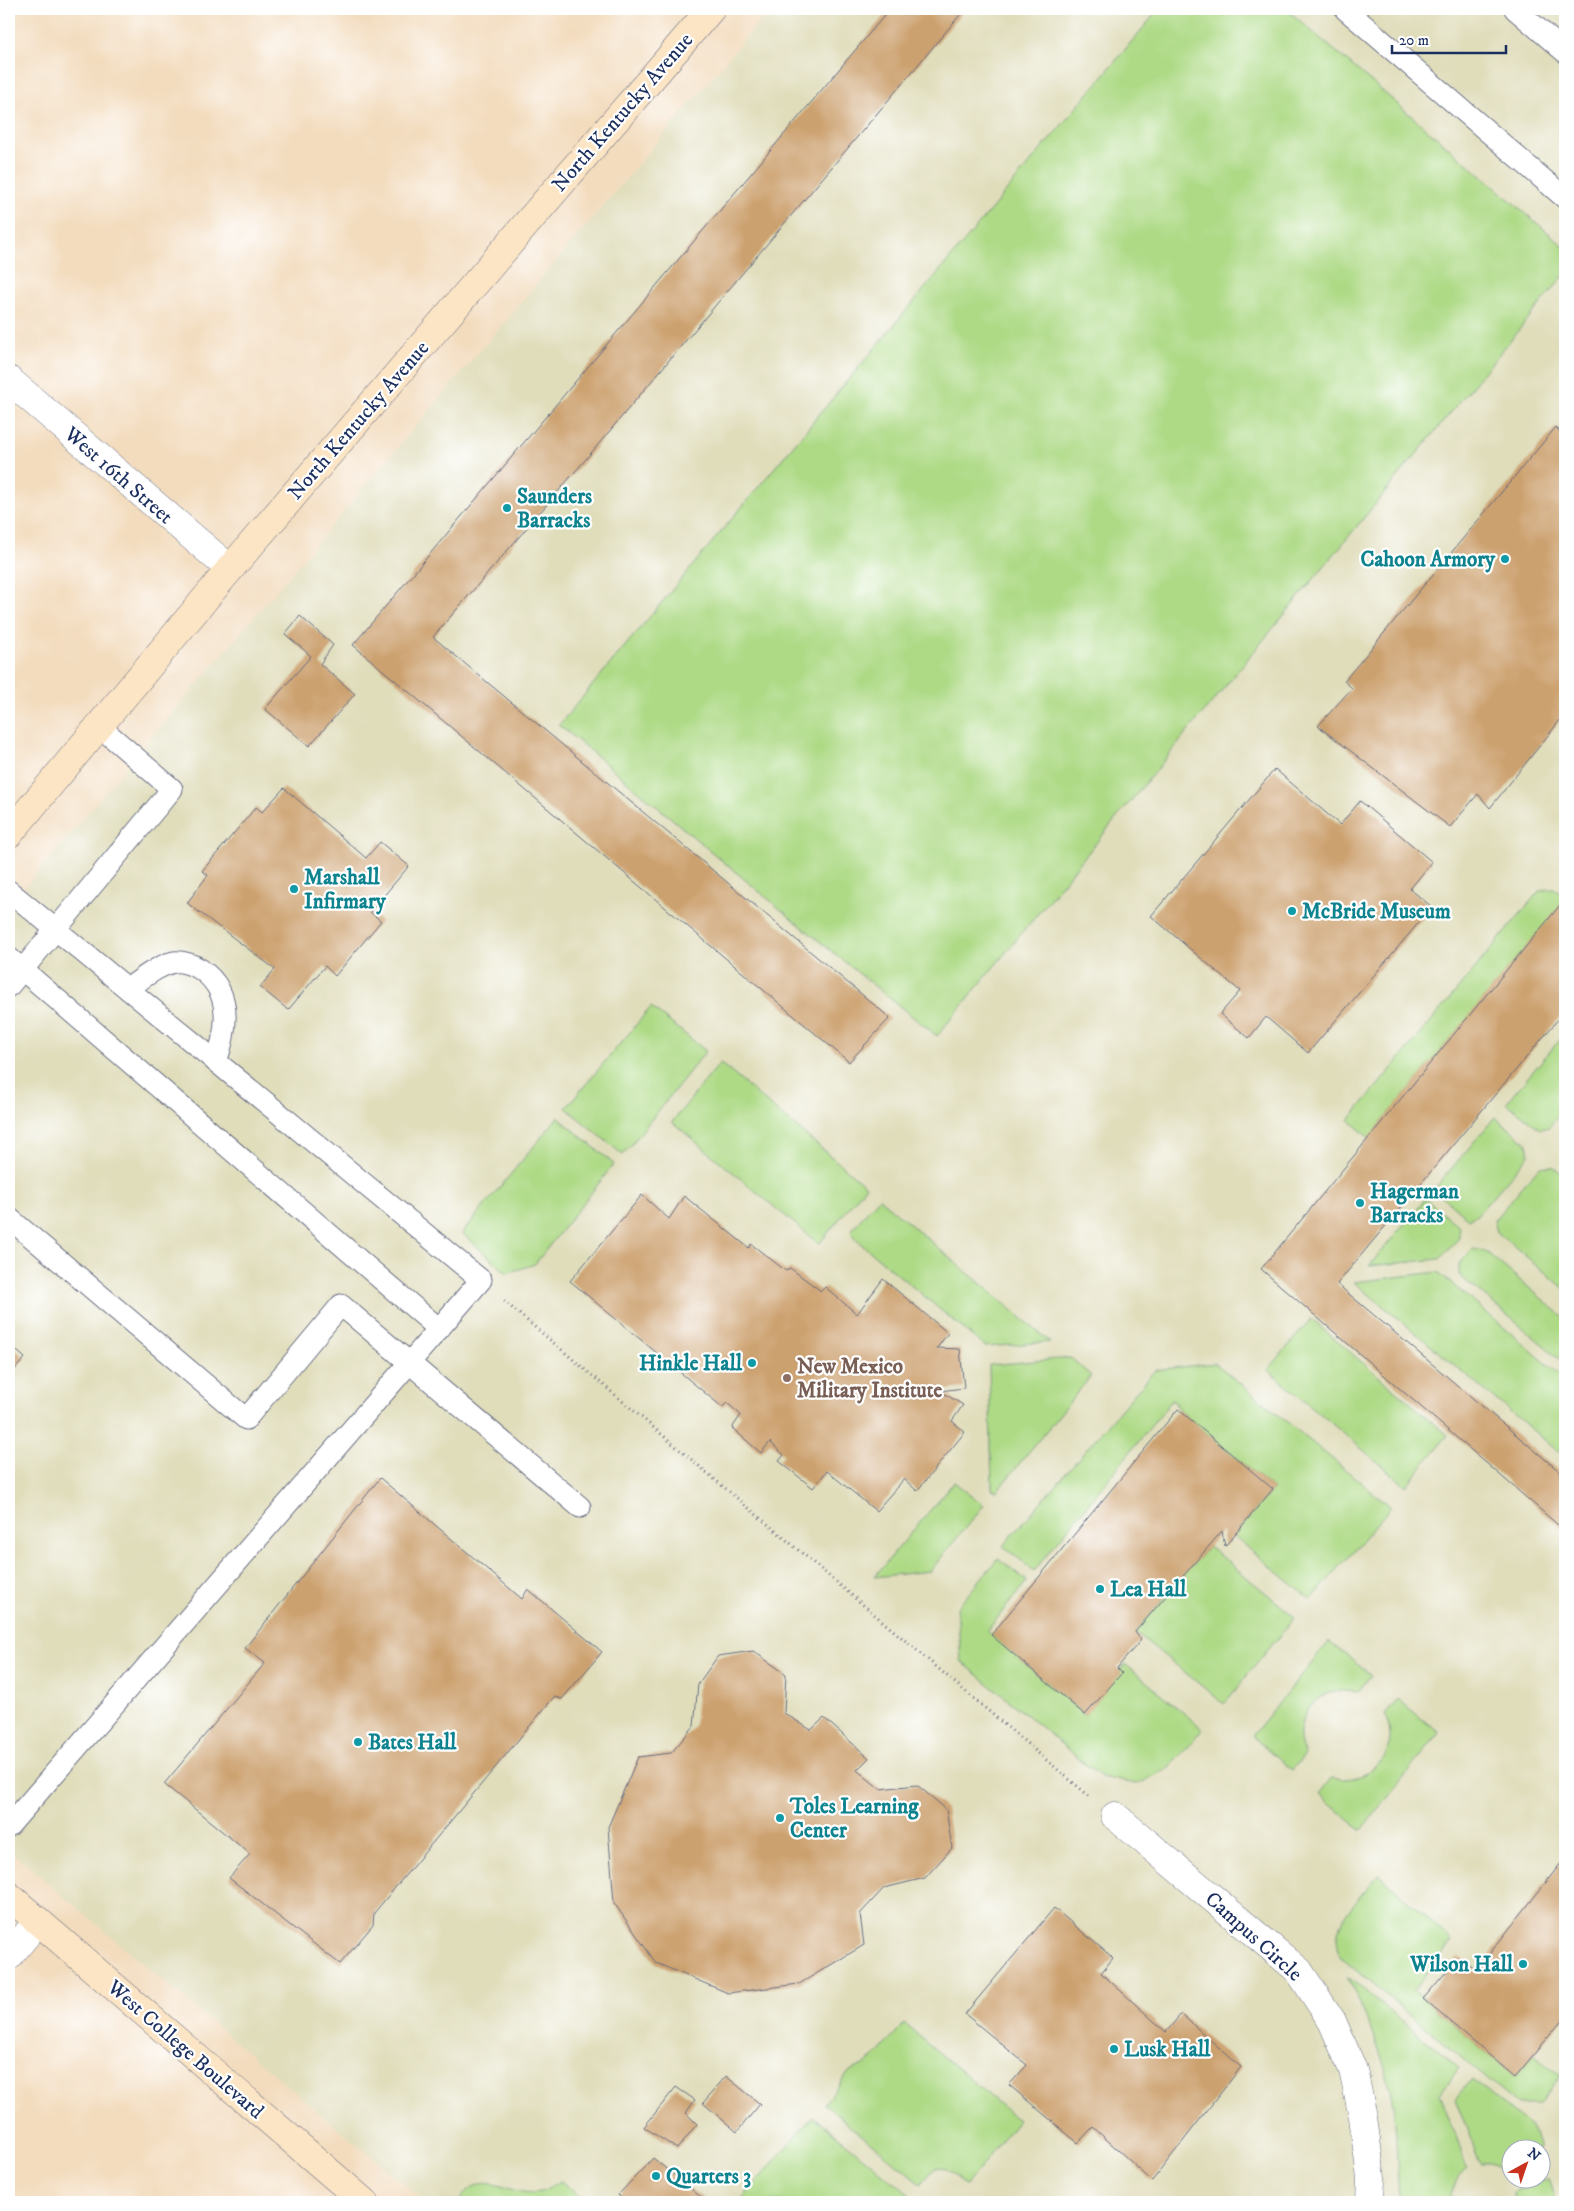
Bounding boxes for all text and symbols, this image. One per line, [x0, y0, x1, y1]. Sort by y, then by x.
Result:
scale bar [1392, 22, 1505, 54]
street label: North Kentucky Avenue [547, 28, 699, 198]
text: 20 m [1399, 31, 1429, 50]
street label: North Kentucky Avenue [283, 336, 435, 506]
street label: West 16th Street [58, 421, 178, 530]
place label: Saunders Barracks [517, 484, 592, 534]
marker: Saunders Barracks [501, 502, 513, 514]
place label: Cahoon Armory [1360, 547, 1496, 573]
marker: Cahoon Armory [1499, 553, 1511, 565]
place label: Marshall Infirmary [304, 865, 387, 915]
marker: Marshall Infirmary [288, 883, 300, 895]
place label: McBride Museum [1302, 899, 1451, 925]
marker: McBride Museum [1286, 905, 1298, 917]
place label: Hagerman Barracks [1370, 1179, 1460, 1229]
marker: Hagerman Barracks [1354, 1197, 1366, 1209]
place label: Hinkle Hall [639, 1351, 743, 1377]
place label: New Mexico Military Institute [797, 1354, 942, 1404]
marker: Hinkle Hall [746, 1357, 758, 1369]
marker: New Mexico Military Institute [781, 1372, 793, 1384]
place label: Lea Hall [1110, 1577, 1187, 1603]
marker: Lea Hall [1094, 1583, 1106, 1595]
place label: Bates Hall [368, 1730, 457, 1756]
marker: Bates Hall [352, 1736, 364, 1748]
place label: Toles Learning Center [789, 1794, 919, 1844]
marker: Toles Learning Center [774, 1812, 786, 1824]
street label: Campus Circle [1199, 1886, 1308, 1987]
place label: Wilson Hall [1409, 1952, 1514, 1978]
marker: Wilson Hall [1517, 1958, 1529, 1970]
street label: West College Boulevard [101, 1974, 269, 2125]
place label: Lusk Hall [1124, 2037, 1211, 2063]
marker: Lusk Hall [1108, 2043, 1120, 2055]
north arrow [1502, 2138, 1552, 2188]
text: N [1524, 2144, 1544, 2166]
place label: Quarters 3 [666, 2164, 751, 2190]
marker: Quarters 3 [650, 2170, 662, 2182]

